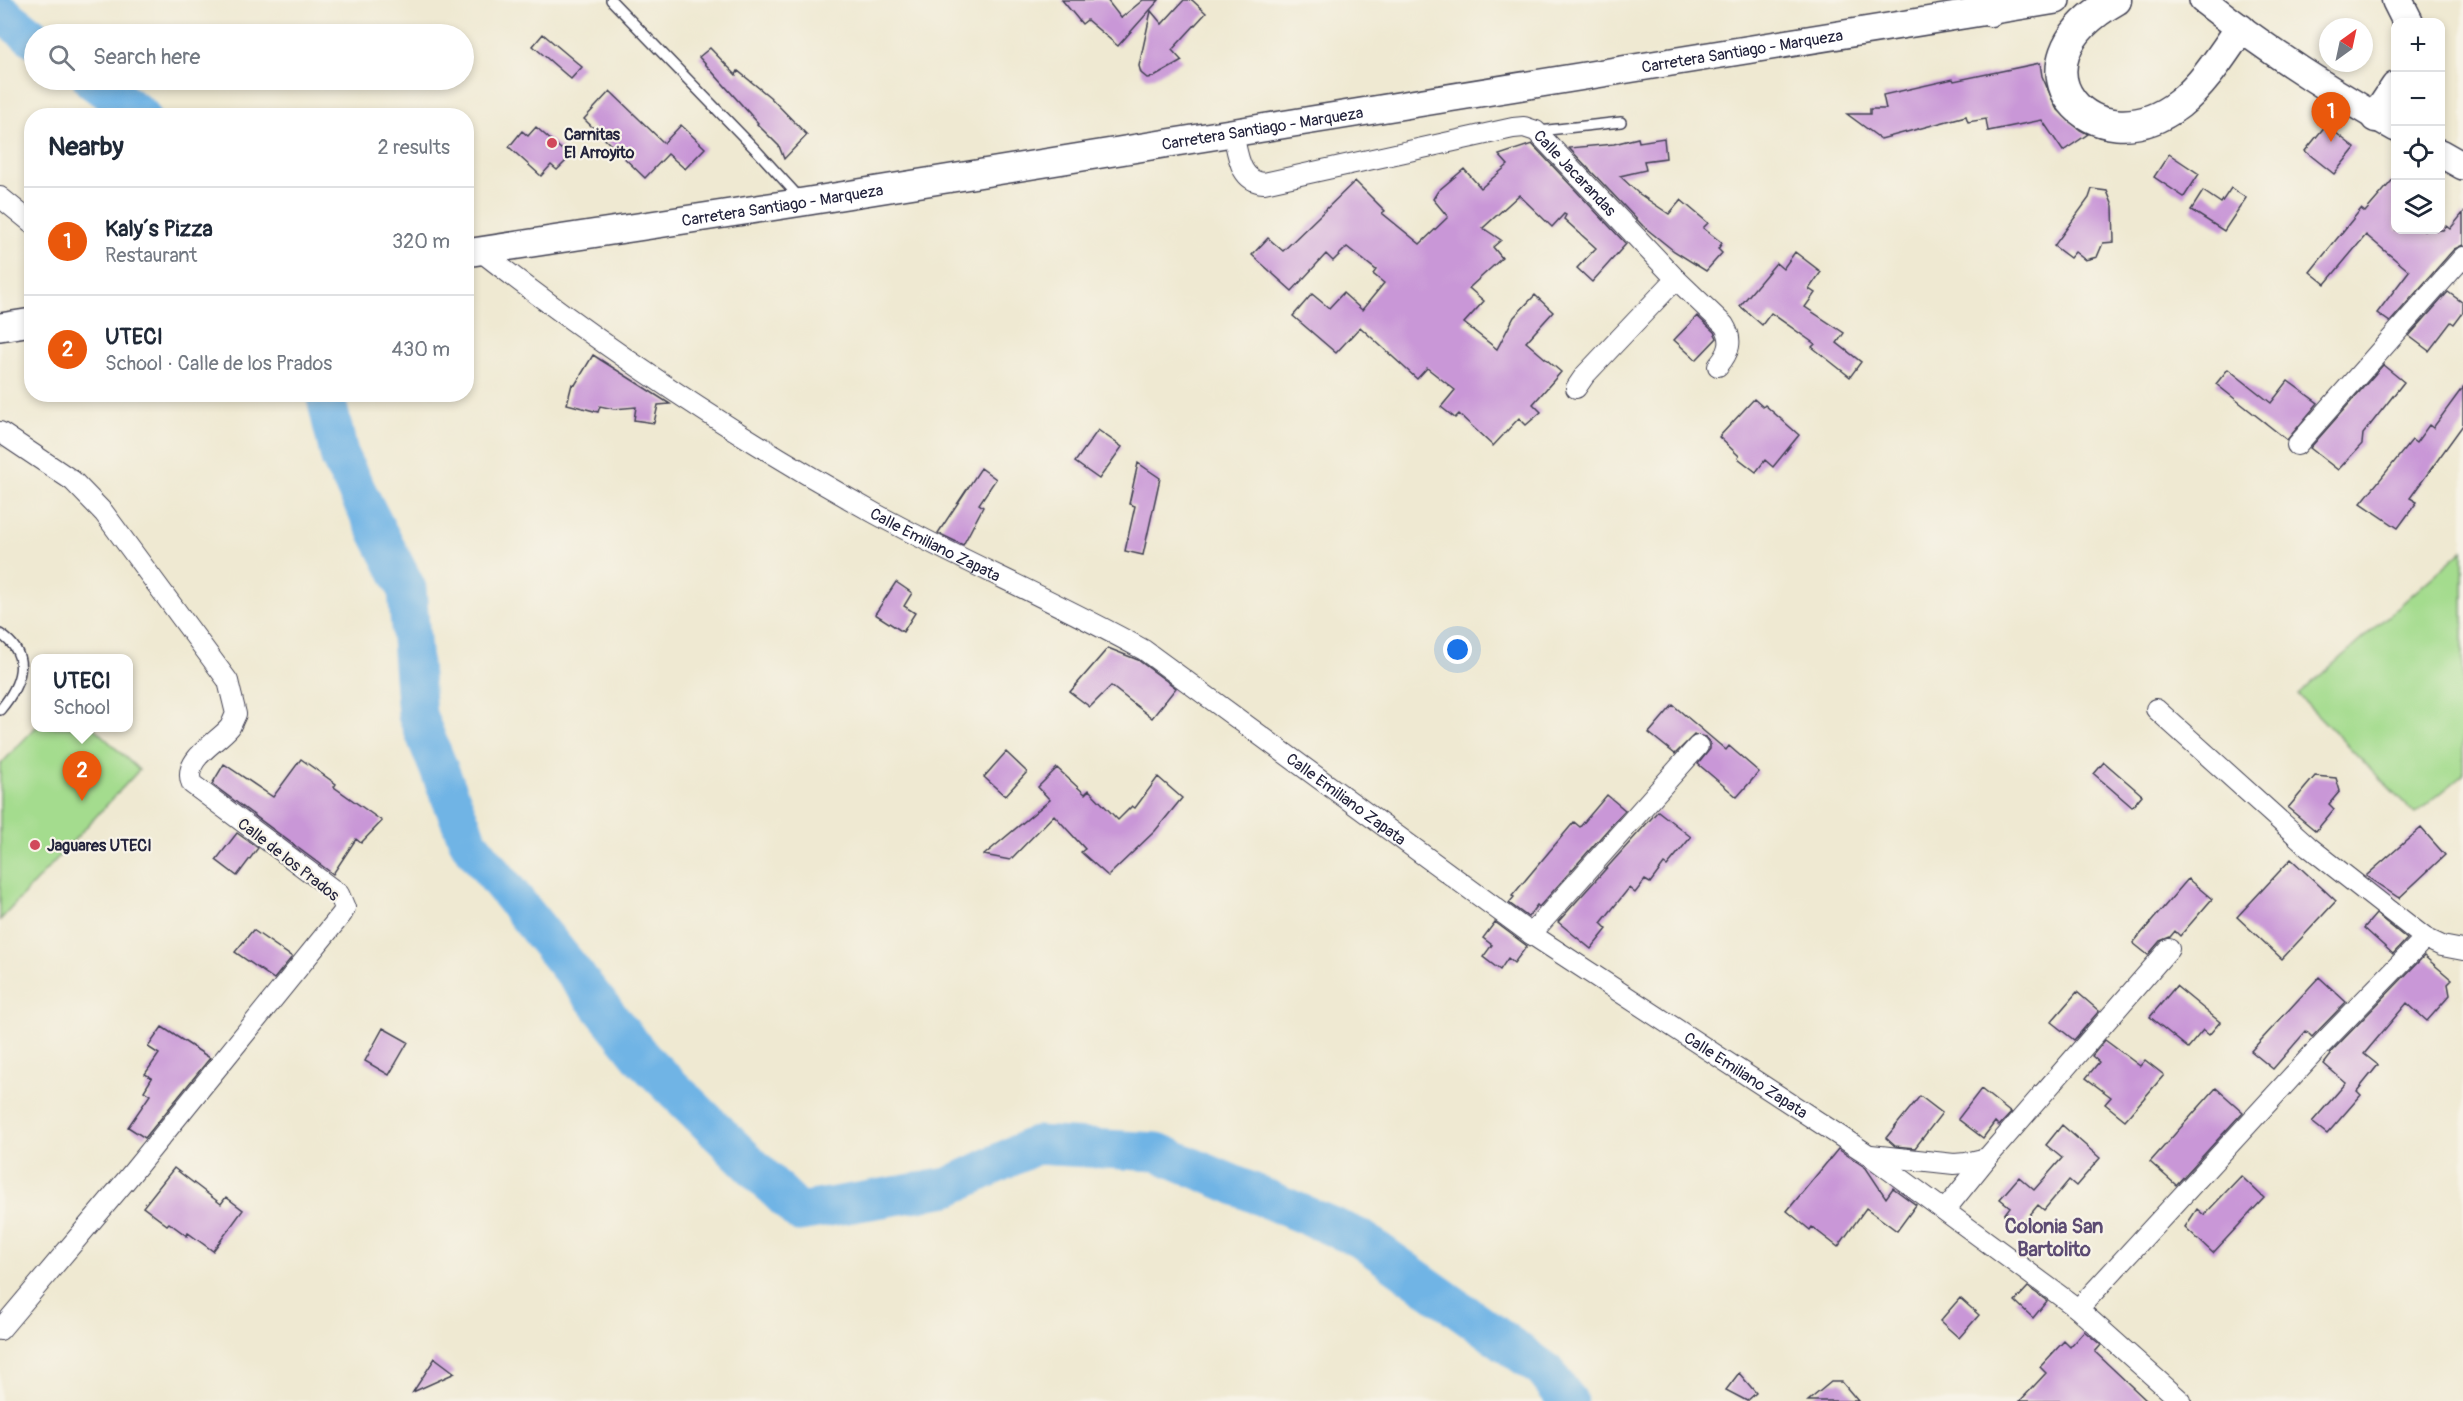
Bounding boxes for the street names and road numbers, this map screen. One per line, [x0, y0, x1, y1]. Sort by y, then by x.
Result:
street label: Carretera Santiago - Marqueza [1640, 26, 1844, 78]
street label: Carretera Santiago - Marqueza [1160, 103, 1365, 155]
street label: Calle Jacarandas [1529, 126, 1620, 221]
street label: Carretera Santiago - Marqueza [680, 180, 885, 231]
street label: Calle Emiliano Zapata [866, 504, 1004, 586]
street label: Calle Emiliano Zapata [1282, 749, 1410, 850]
street label: Calle de los Prados [234, 814, 343, 906]
street label: Calle Emiliano Zapata [1680, 1028, 1811, 1123]

